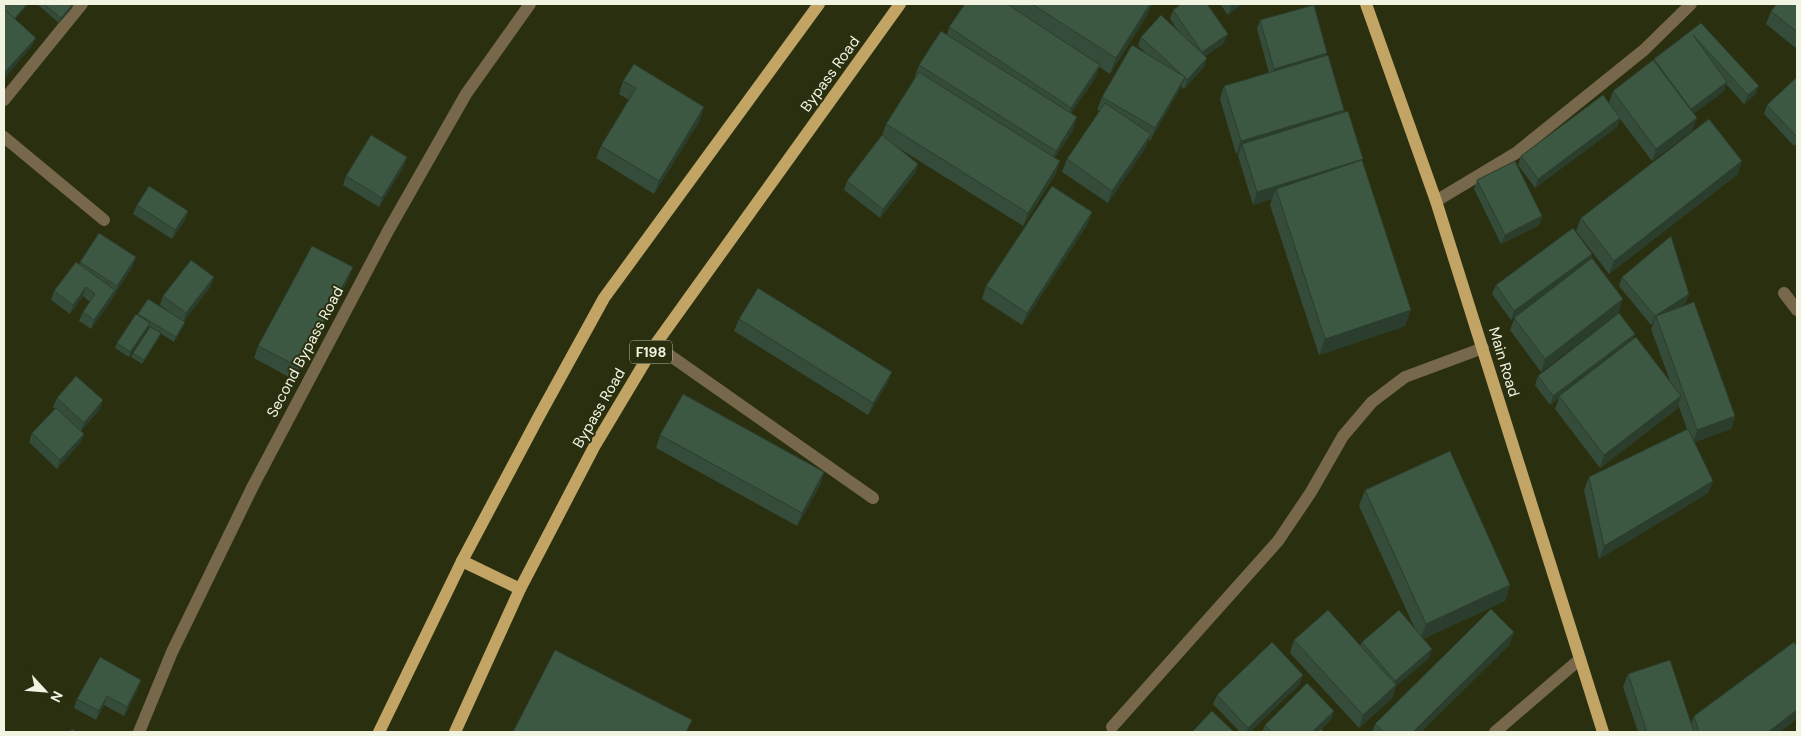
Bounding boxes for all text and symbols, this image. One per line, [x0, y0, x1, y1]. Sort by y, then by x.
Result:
street label: Bypass Road [796, 32, 864, 116]
street label: Second Bypass Road [262, 283, 348, 421]
street label: Main Road [1484, 325, 1524, 399]
road number: F198 [630, 341, 672, 364]
street label: Bypass Road [568, 365, 630, 451]
north arrow [20, 666, 70, 716]
text: N [46, 688, 67, 705]

